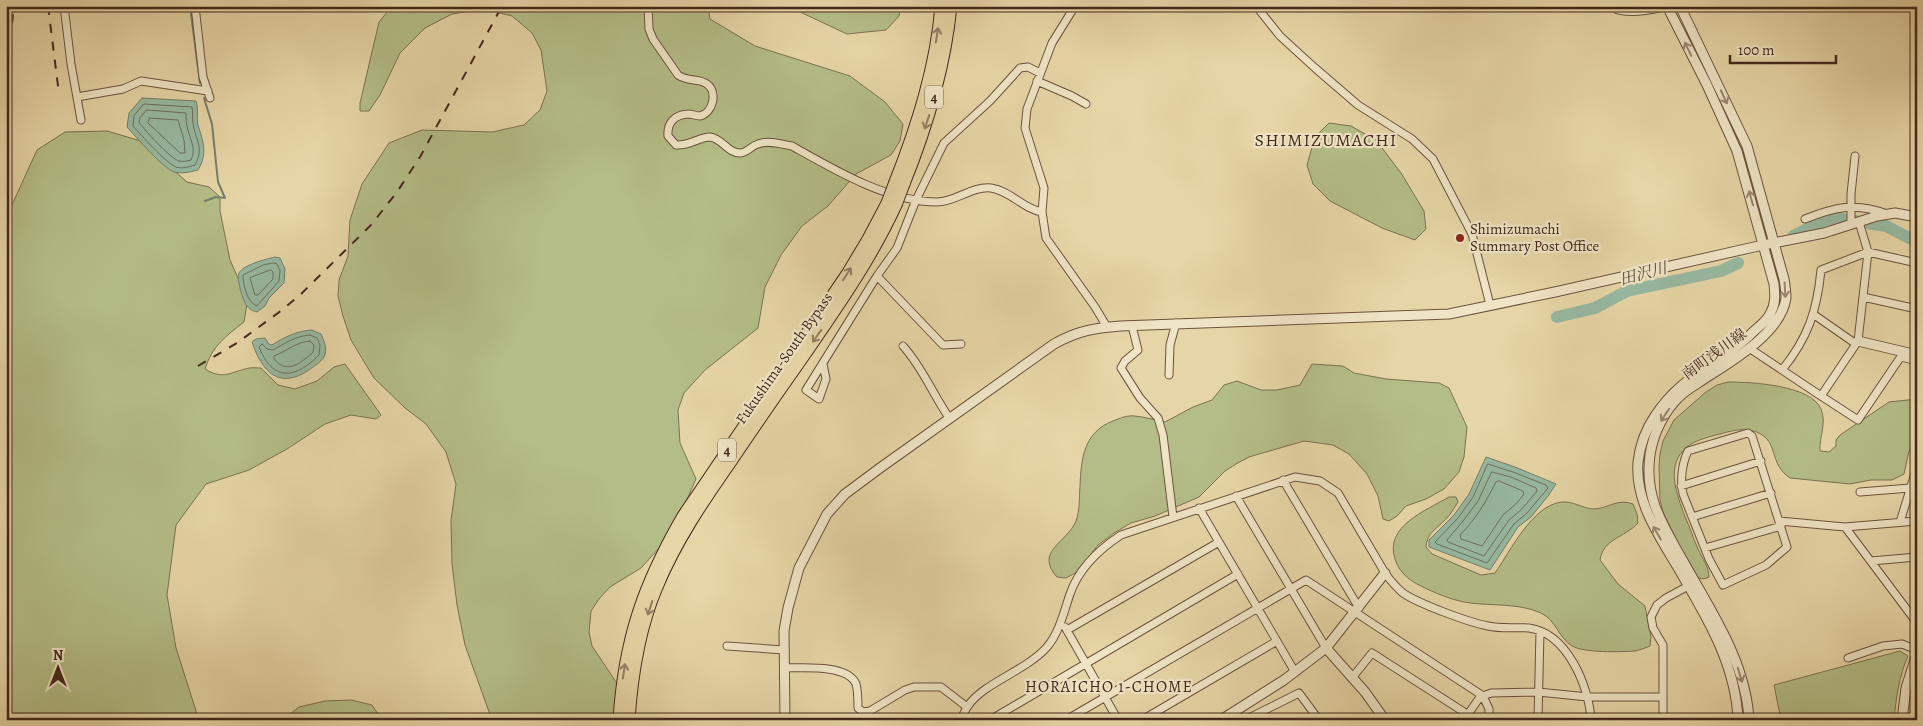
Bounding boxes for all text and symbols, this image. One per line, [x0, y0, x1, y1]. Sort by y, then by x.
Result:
one-way arrow [933, 27, 943, 43]
scale bar [1730, 32, 1837, 64]
text: 100 m [1738, 40, 1775, 60]
one-way arrow [1683, 41, 1693, 56]
road number: 4 [925, 85, 943, 108]
one-way arrow [1720, 89, 1730, 104]
one-way arrow [922, 114, 931, 130]
district label: SHIMIZUMACHI [1255, 128, 1397, 152]
one-way arrow [1745, 190, 1755, 206]
place label: Shimizumachi Summary Post Office [1470, 219, 1599, 256]
marker: Shimizumachi Summary Post Office [1454, 232, 1466, 244]
water label: 田沢川 [1617, 257, 1671, 291]
one-way arrow [842, 267, 852, 281]
one-way arrow [1780, 282, 1790, 298]
street label: Fukushima-South Bypass [731, 288, 837, 428]
street label: 南町浅川線 [1678, 324, 1750, 384]
one-way arrow [812, 329, 822, 343]
one-way arrow [1660, 408, 1670, 422]
road number: 4 [718, 438, 736, 462]
one-way arrow [1652, 526, 1662, 540]
one-way arrow [644, 599, 654, 615]
north arrow [32, 644, 82, 694]
text: N [53, 646, 63, 665]
one-way arrow [619, 664, 629, 680]
one-way arrow [1736, 666, 1746, 682]
district label: HORAICHO 1-CHOME [1025, 676, 1193, 698]

